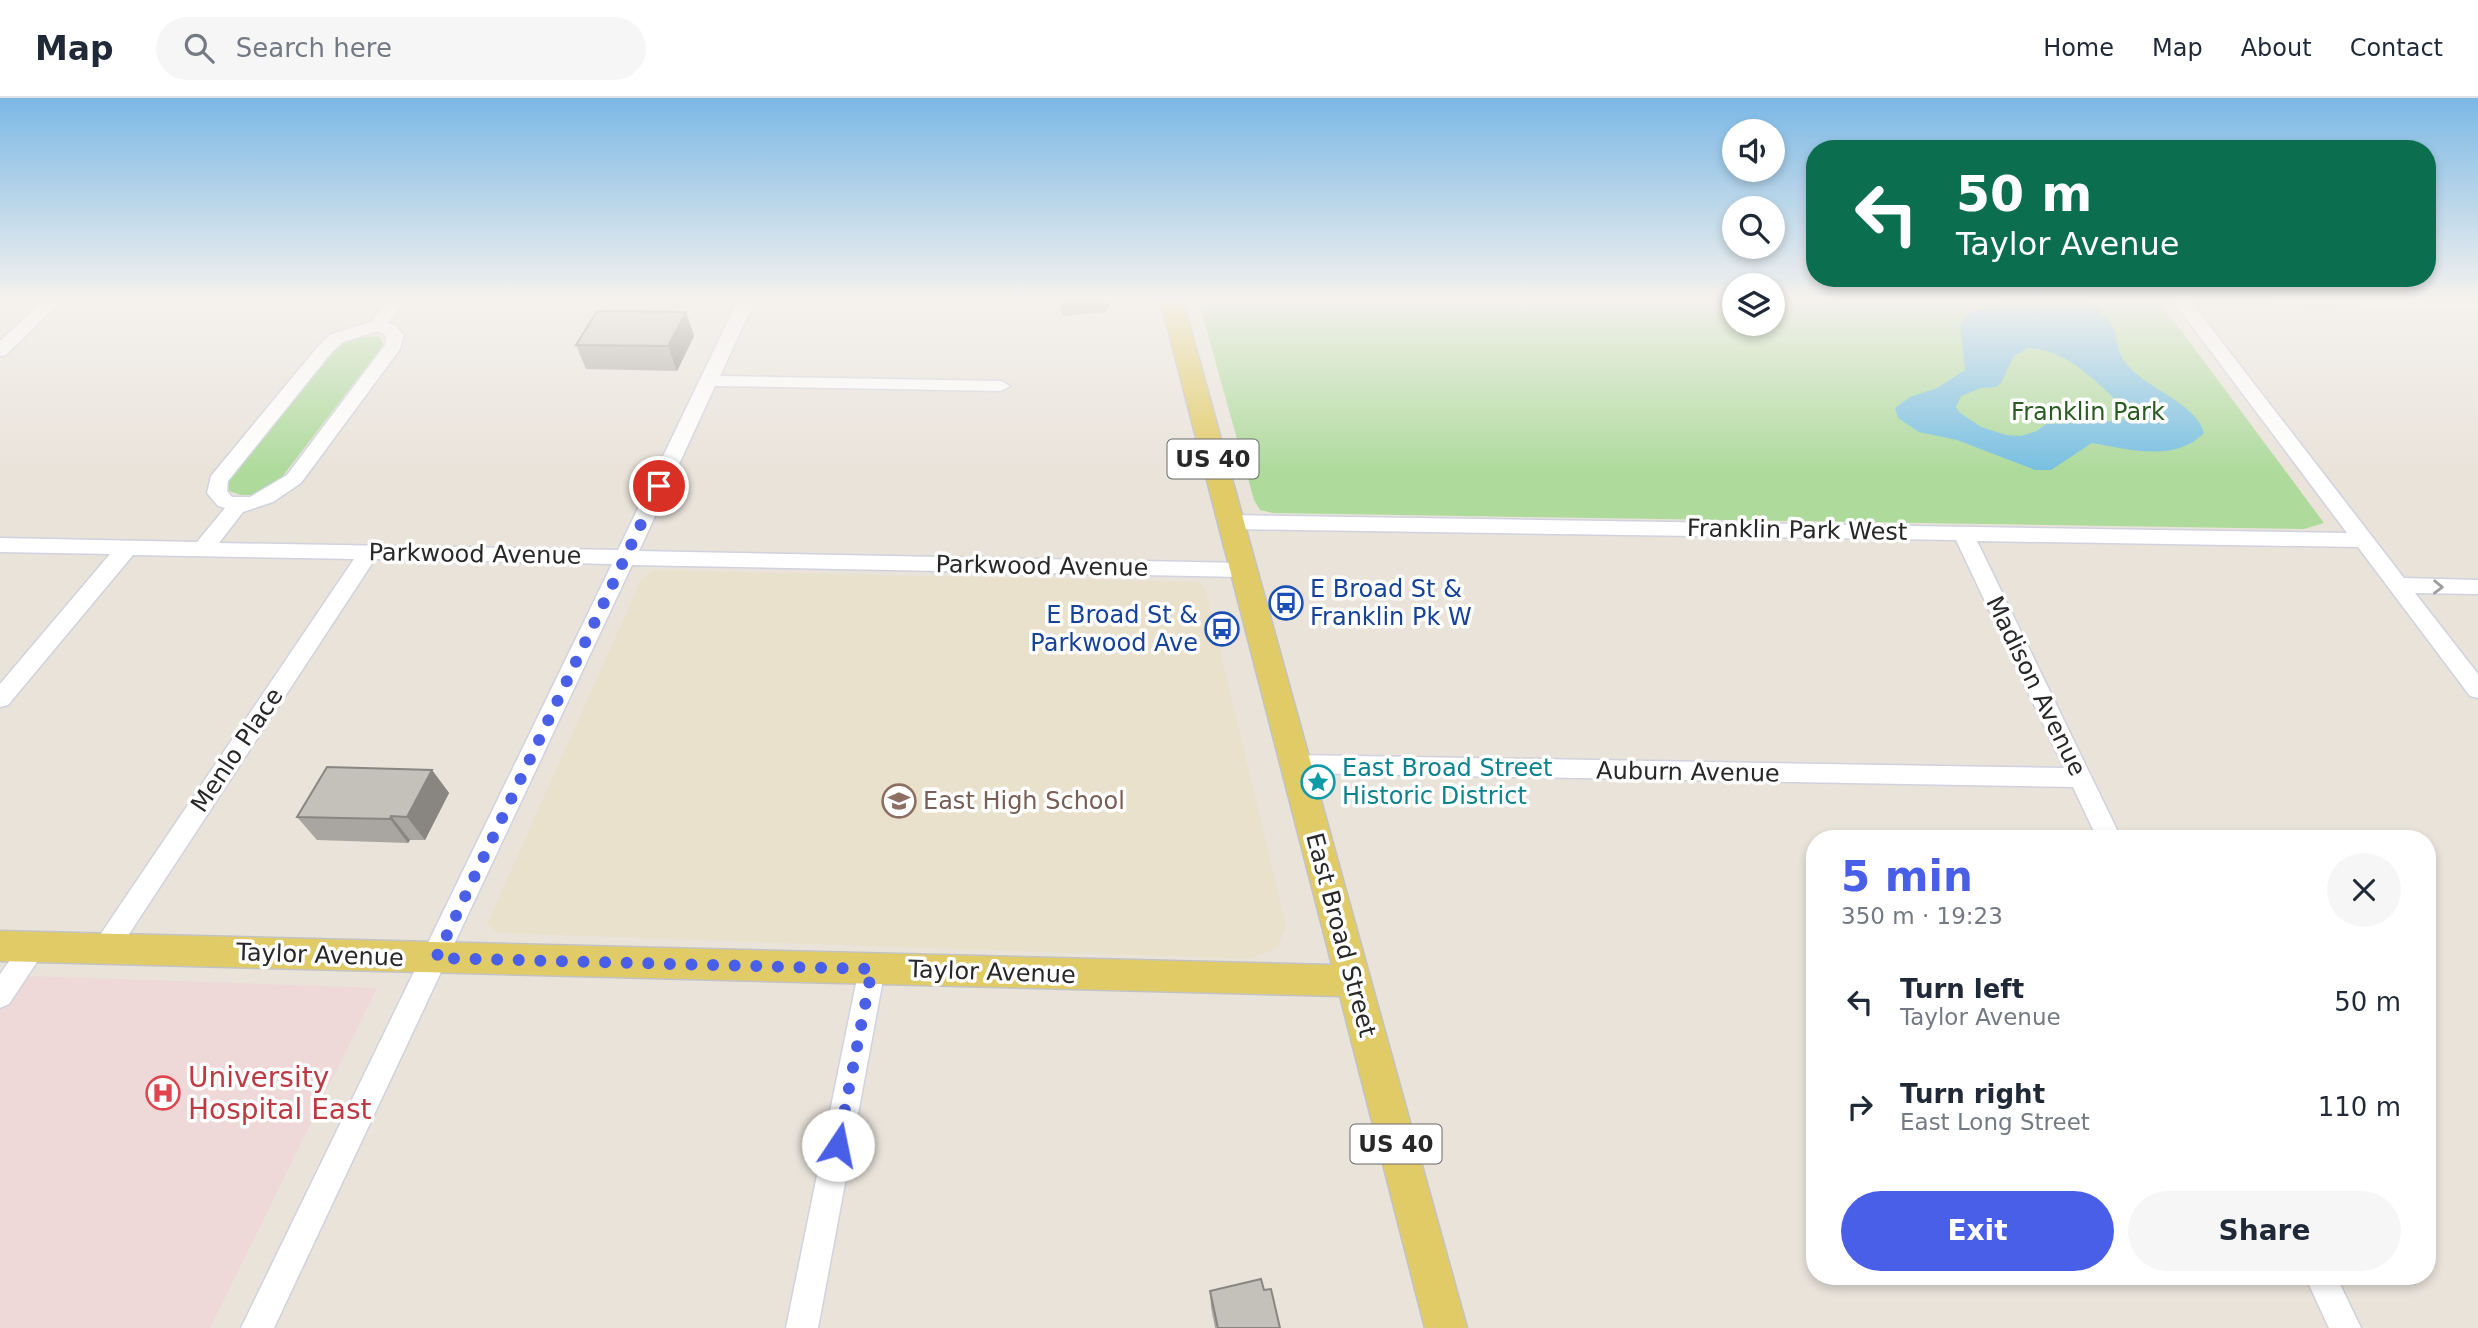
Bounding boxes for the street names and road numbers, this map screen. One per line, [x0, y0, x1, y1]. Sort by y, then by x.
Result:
road number: US 40 [1168, 440, 1258, 478]
street label: Franklin Park West [1687, 514, 1907, 546]
street label: Parkwood Avenue [368, 538, 582, 570]
street label: Parkwood Avenue [935, 550, 1149, 582]
street label: Madison Avenue [1980, 592, 2092, 780]
street label: Menlo Place [185, 683, 289, 817]
street label: Auburn Avenue [1596, 756, 1780, 788]
street label: East Broad Street [1300, 830, 1382, 1040]
street label: Taylor Avenue [235, 938, 404, 972]
street label: Taylor Avenue [907, 955, 1076, 989]
road number: US 40 [1350, 1124, 1442, 1163]

